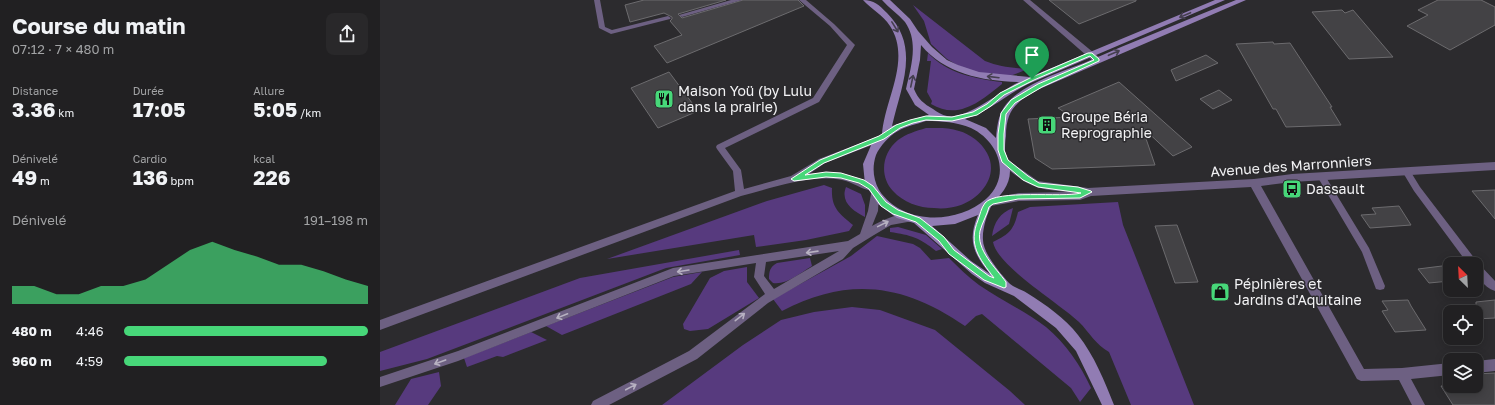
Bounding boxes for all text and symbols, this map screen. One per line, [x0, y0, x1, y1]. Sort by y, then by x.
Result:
text: Course du matin [12, 12, 186, 39]
one-way arrow [1180, 12, 1192, 19]
button: share [326, 13, 368, 55]
one-way arrow [890, 22, 899, 33]
pin [1015, 38, 1049, 79]
text: 07:12 · 7 × 480 m [12, 41, 114, 57]
icon: arrive [1021, 44, 1043, 66]
one-way arrow [1107, 49, 1119, 56]
one-way arrow [987, 73, 1000, 81]
one-way arrow [909, 75, 917, 88]
place label: Maison Yoü (by Lulu dans la prairie) [678, 82, 812, 115]
text: Distance [12, 84, 58, 97]
text: Durée [133, 84, 164, 97]
text: Allure [253, 84, 285, 97]
restaurant icon: Maison Yoü (by Lulu dans la prairie) [653, 88, 675, 110]
text: 3.36 [12, 97, 56, 121]
text: 17:05 [133, 97, 185, 121]
text: 5:05 [253, 97, 297, 121]
text: km [56, 106, 74, 119]
text: /km [297, 106, 321, 119]
place label: Groupe Béria Reprographie [1061, 108, 1152, 141]
building icon: Groupe Béria Reprographie [1036, 114, 1058, 136]
street label: Avenue des Marronniers [1210, 151, 1372, 180]
text: Dénivelé [12, 152, 58, 165]
text: Cardio [133, 152, 167, 165]
text: kcal [253, 152, 275, 165]
text: 49 [12, 165, 37, 189]
text: 136 [133, 165, 168, 189]
text: 226 [253, 165, 290, 189]
text: m [37, 174, 50, 187]
text: bpm [168, 174, 194, 187]
bus stop icon: Dassault [1281, 178, 1303, 200]
place label: Dassault [1306, 180, 1365, 197]
text: Dénivelé [12, 212, 66, 228]
text: 191–198 m [304, 212, 368, 228]
one-way arrow [877, 220, 889, 227]
one-way arrow [806, 248, 819, 256]
north arrow [1443, 257, 1483, 297]
map controls [1443, 257, 1483, 393]
one-way arrow [677, 267, 690, 275]
place label: Pépinières et Jardins d'Aquitaine [1234, 275, 1362, 308]
shop icon: Pépinières et Jardins d'Aquitaine [1209, 281, 1231, 303]
button: locate [1443, 305, 1483, 345]
one-way arrow [556, 313, 568, 320]
one-way arrow [735, 313, 746, 322]
text: 480 m [12, 323, 52, 339]
text: 4:46 [76, 323, 104, 339]
text: 960 m [12, 353, 52, 369]
text: 4:59 [76, 353, 103, 369]
button: layers [1443, 353, 1483, 393]
one-way arrow [434, 359, 446, 367]
one-way arrow [625, 383, 637, 390]

